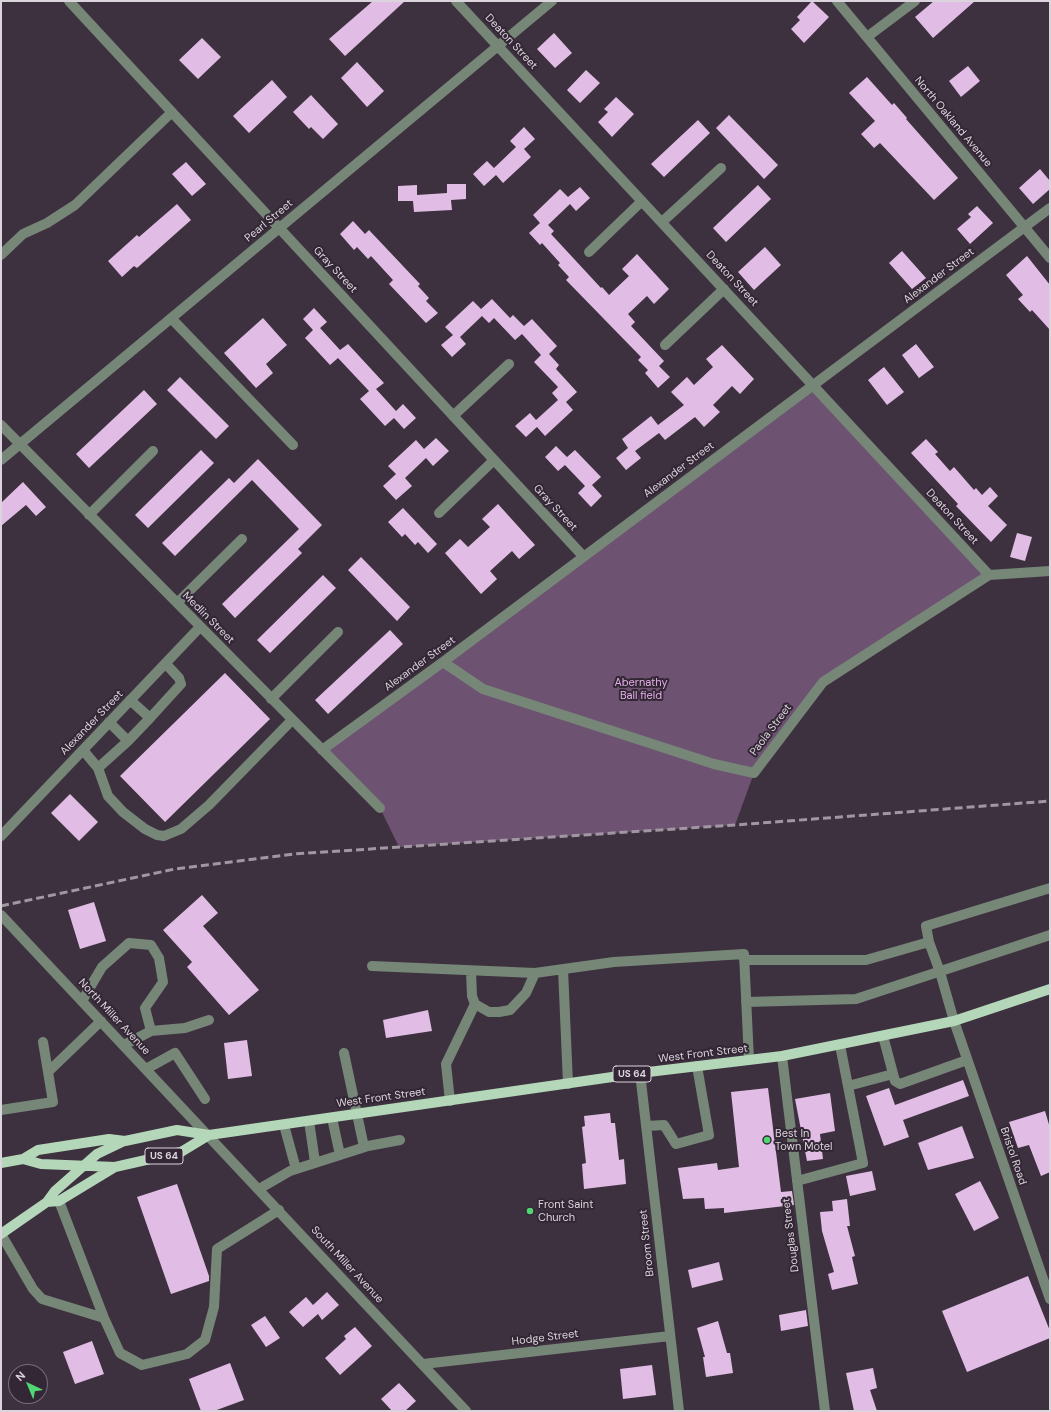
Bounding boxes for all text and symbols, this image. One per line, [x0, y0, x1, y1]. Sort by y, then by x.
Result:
street label: Deaton Street [482, 12, 540, 72]
street label: North Oakland Avenue [911, 74, 995, 170]
street label: Pearl Street [242, 197, 296, 245]
street label: Gray Street [310, 244, 360, 296]
street label: Alexander Street [901, 245, 977, 307]
street label: Deaton Street [703, 249, 761, 309]
street label: Alexander Street [641, 439, 717, 501]
street label: Gray Street [530, 482, 580, 534]
street label: Deaton Street [923, 487, 981, 547]
street label: Medlin Street [179, 589, 237, 647]
street label: Alexander Street [382, 634, 458, 694]
park label: Abernathy Ball field [614, 676, 668, 702]
street label: Alexander Street [58, 688, 126, 758]
street label: Paola Street [747, 702, 795, 758]
street label: North Miller Avenue [75, 976, 153, 1058]
street label: West Front Street [658, 1042, 748, 1066]
road number: US 64 [613, 1066, 651, 1082]
street label: West Front Street [336, 1085, 426, 1111]
street label: Bristol Road [997, 1125, 1029, 1187]
place label: Best In Town Motel [775, 1127, 833, 1153]
marker: Best In Town Motel [762, 1135, 772, 1145]
road number: US 64 [145, 1148, 183, 1164]
street label: Douglas Street [780, 1197, 802, 1273]
place label: Front Saint Church [538, 1198, 593, 1224]
marker: Front Saint Church [525, 1206, 535, 1216]
street label: Broom Street [637, 1209, 657, 1277]
street label: South Miller Avenue [308, 1224, 386, 1306]
street label: Hodge Street [511, 1327, 579, 1349]
north arrow [8, 1364, 48, 1404]
text: N [13, 1368, 28, 1384]

